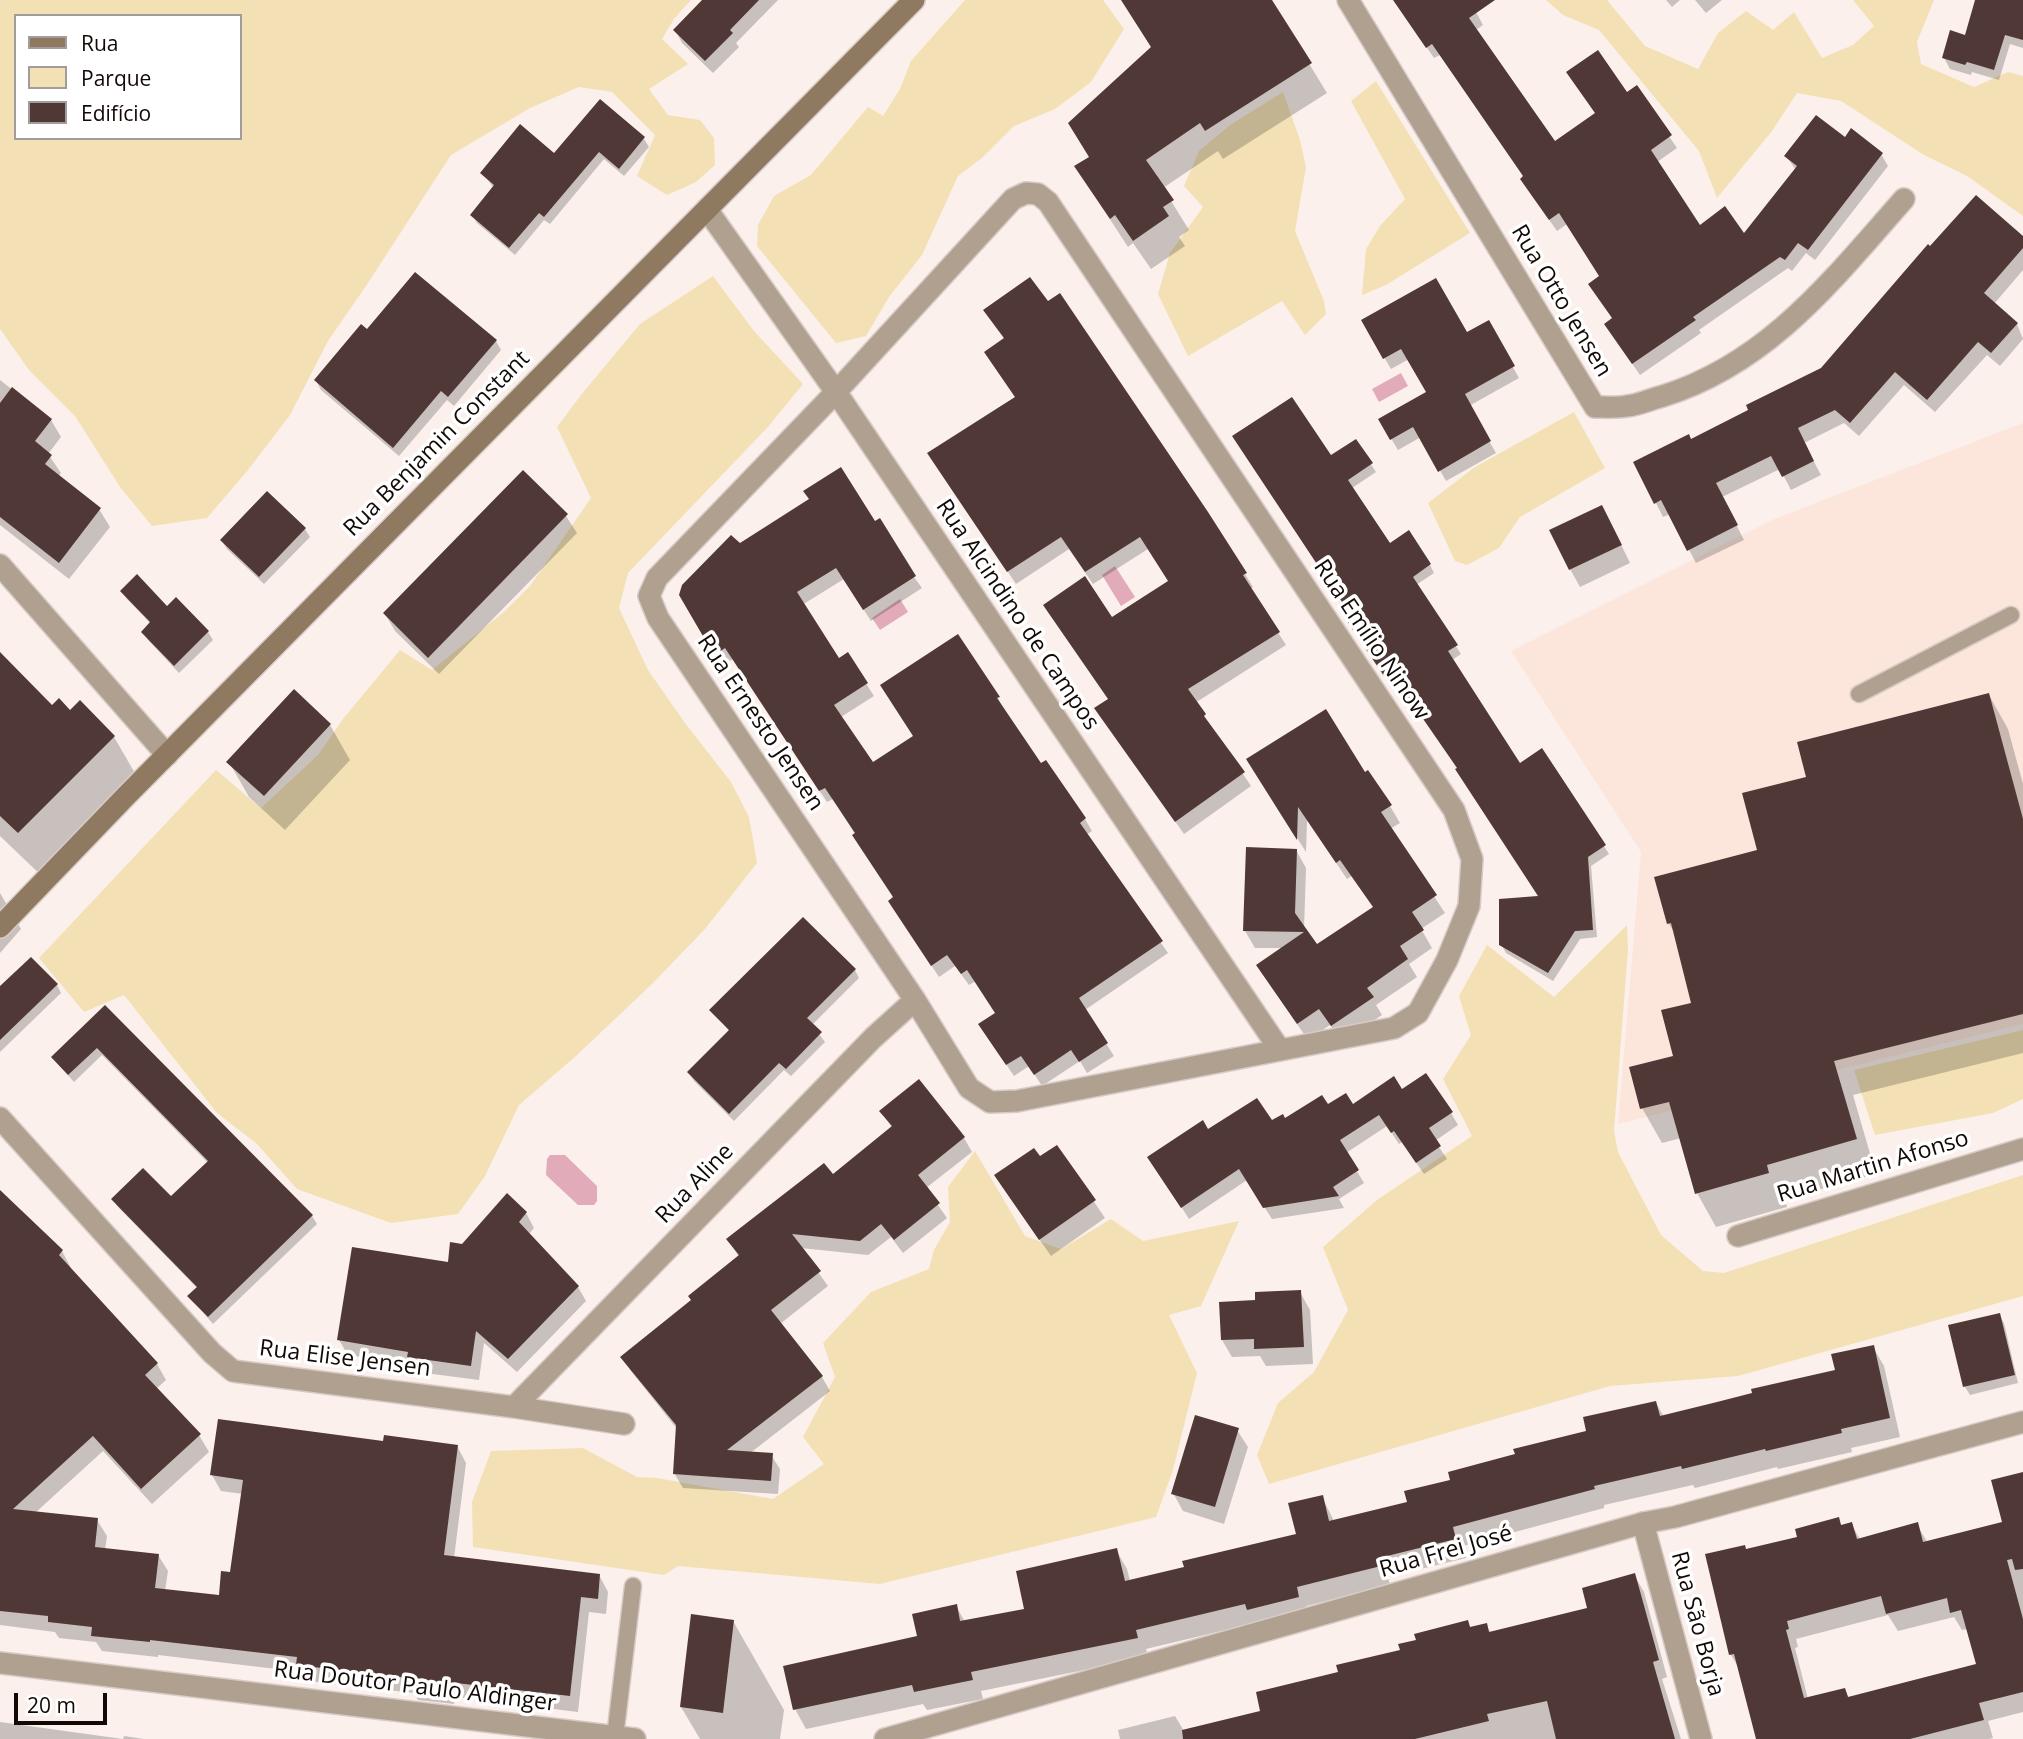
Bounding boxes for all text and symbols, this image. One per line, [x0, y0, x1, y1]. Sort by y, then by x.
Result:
legend [14, 14, 242, 140]
text: Rua [81, 29, 119, 57]
text: Parque [81, 64, 151, 92]
text: Edifício [81, 99, 151, 127]
street label: Rua Otto Jensen [1505, 220, 1617, 382]
street label: Rua Benjamin Constant [338, 345, 536, 543]
street label: Rua Alcindino de Campos [929, 494, 1105, 736]
street label: Rua Emílio Ninow [1307, 555, 1435, 725]
street label: Rua Ernesto Jensen [691, 630, 829, 816]
street label: Rua Martin Afonso [1774, 1125, 1972, 1209]
street label: Rua Aline [650, 1138, 740, 1230]
street label: Rua Elise Jensen [258, 1335, 432, 1383]
street label: Rua Frei José [1376, 1520, 1516, 1584]
street label: Rua São Borja [1664, 1548, 1730, 1700]
street label: Rua Doutor Paulo Aldinger [272, 1656, 558, 1718]
scale bar [18, 1680, 110, 1724]
text: 20 m [27, 1691, 76, 1719]

